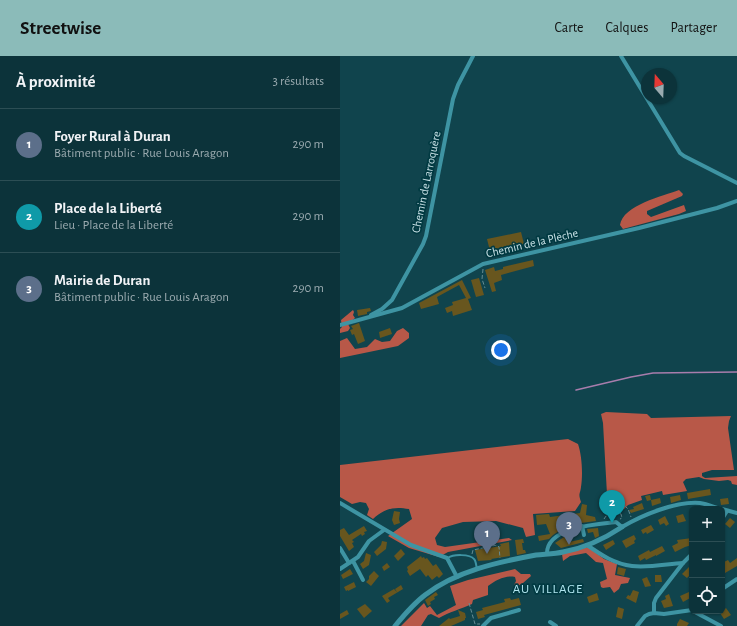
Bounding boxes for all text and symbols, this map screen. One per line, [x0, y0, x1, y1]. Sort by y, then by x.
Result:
text: Streetwise [20, 19, 101, 38]
text: Carte [555, 21, 583, 35]
text: Calques [605, 21, 649, 35]
text: Partager [671, 21, 717, 35]
north arrow [641, 68, 677, 104]
text: À proximité [16, 73, 96, 90]
text: 3 résultats [273, 75, 324, 88]
text: Foyer Rural à Duran [54, 129, 171, 144]
street label: Chemin de Larroquère [409, 130, 443, 234]
text: 1 [27, 138, 31, 151]
text: 290 m [293, 138, 324, 151]
text: Bâtiment public · Rue Louis Aragon [54, 147, 229, 160]
text: Place de la Liberté [54, 201, 162, 216]
text: 2 [26, 210, 32, 223]
text: 290 m [293, 210, 324, 223]
text: Lieu · Place de la Liberté [54, 219, 173, 232]
street label: Chemin de la Plèche [485, 227, 579, 259]
text: Mairie de Duran [54, 273, 150, 288]
text: 3 [26, 282, 32, 295]
text: 290 m [293, 282, 324, 295]
text: Bâtiment public · Rue Louis Aragon [54, 291, 229, 304]
your location [491, 340, 511, 360]
pin: 2 [599, 490, 625, 523]
map controls [689, 506, 725, 614]
button: + [689, 506, 725, 542]
pin: 3 [556, 512, 582, 545]
pin: 1 [474, 521, 500, 554]
button: − [689, 542, 725, 578]
button: locate [689, 578, 725, 614]
district label: AU VILLAGE [513, 583, 583, 596]

